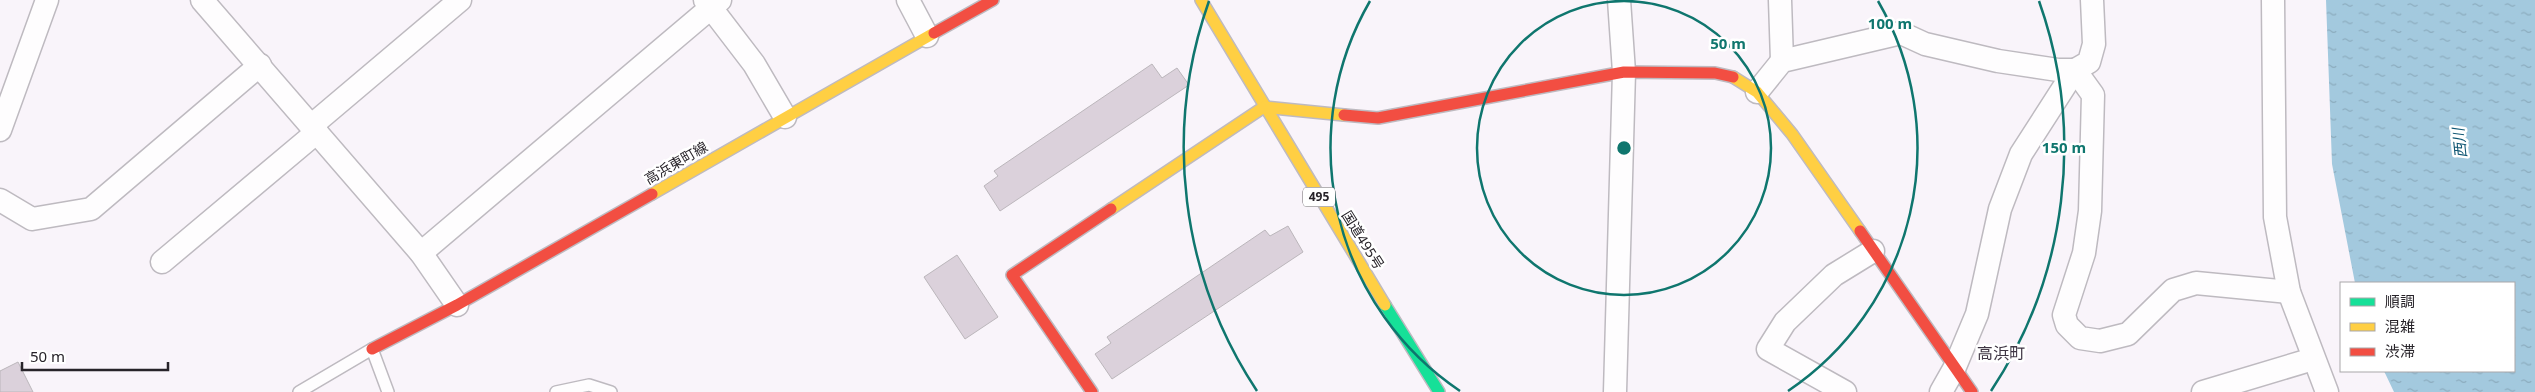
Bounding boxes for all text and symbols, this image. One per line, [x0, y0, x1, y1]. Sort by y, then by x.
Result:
text: 100 m [1868, 13, 1912, 33]
text: 50 m [1710, 33, 1746, 53]
water label: 西川 [2447, 125, 2471, 159]
street label: 高浜東町線 [641, 137, 711, 188]
text: 150 m [2042, 137, 2086, 157]
centre of rings [1615, 139, 1633, 157]
road number: 495 [1303, 188, 1335, 206]
street label: 国道495号 [1338, 207, 1389, 273]
legend [2340, 282, 2515, 372]
text: 順調 [2385, 291, 2415, 311]
text: 混雑 [2385, 316, 2415, 336]
scale bar [22, 340, 169, 372]
text: 渋滞 [2385, 341, 2415, 361]
district label: 高浜町 [1977, 342, 2025, 364]
text: 50 m [30, 346, 65, 366]

